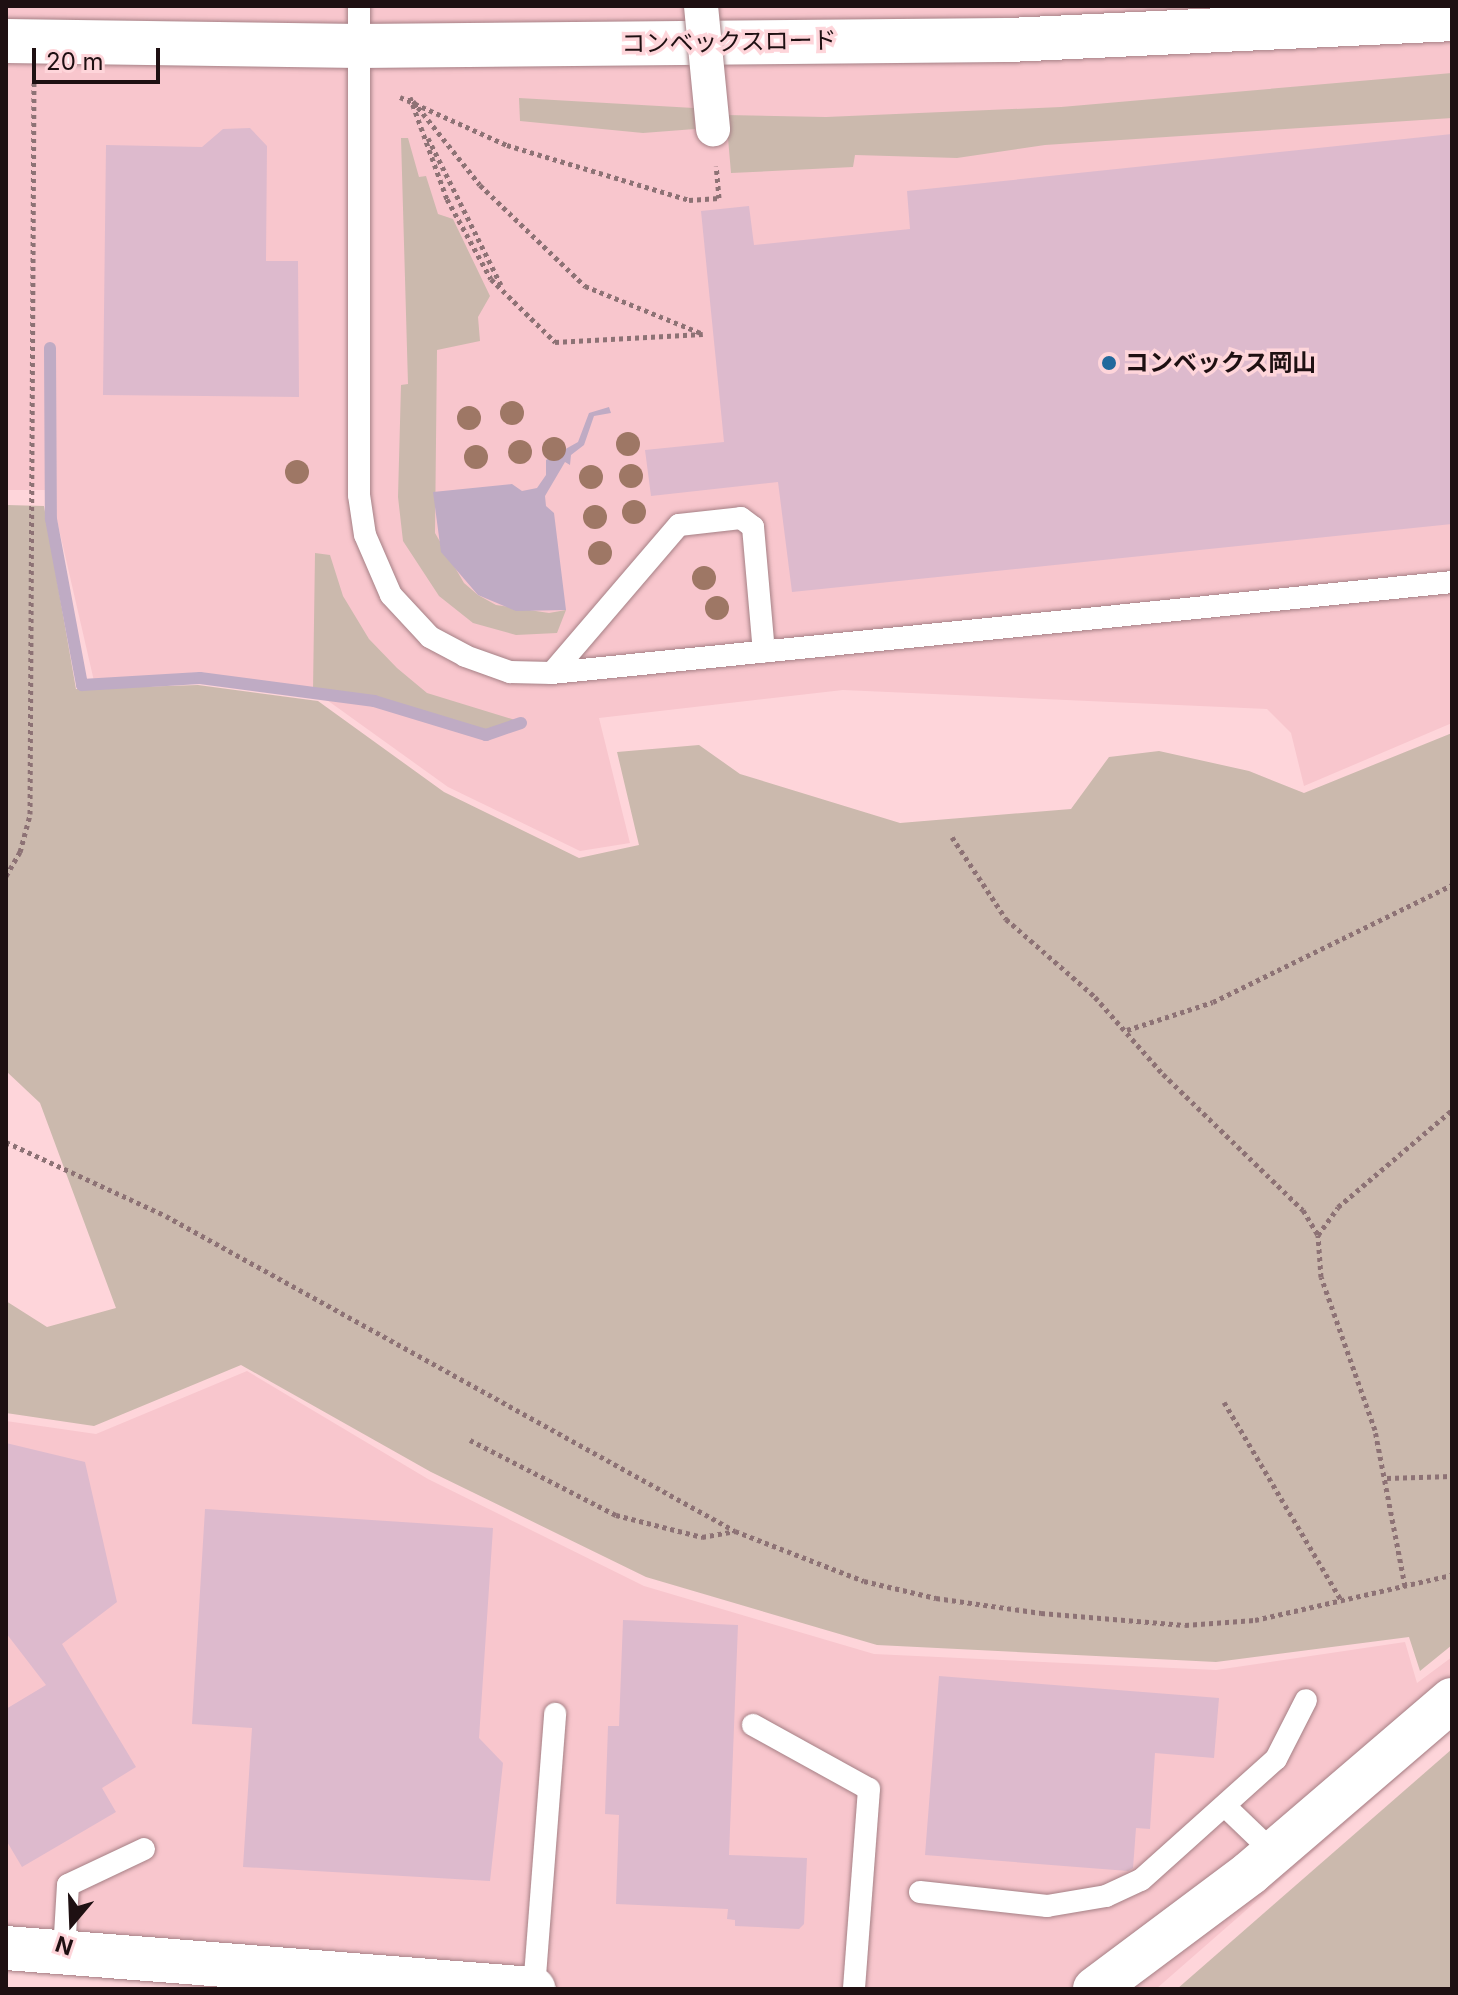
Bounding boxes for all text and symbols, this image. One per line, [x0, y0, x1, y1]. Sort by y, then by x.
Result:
street label: コンベックスロード [621, 26, 837, 58]
scale bar [36, 32, 164, 82]
text: 20 m [46, 47, 104, 76]
place label: コンベックス岡山 [1125, 349, 1317, 377]
marker: コンベックス岡山 [1100, 354, 1118, 372]
north arrow [32, 1883, 112, 1963]
text: N [52, 1931, 76, 1961]

